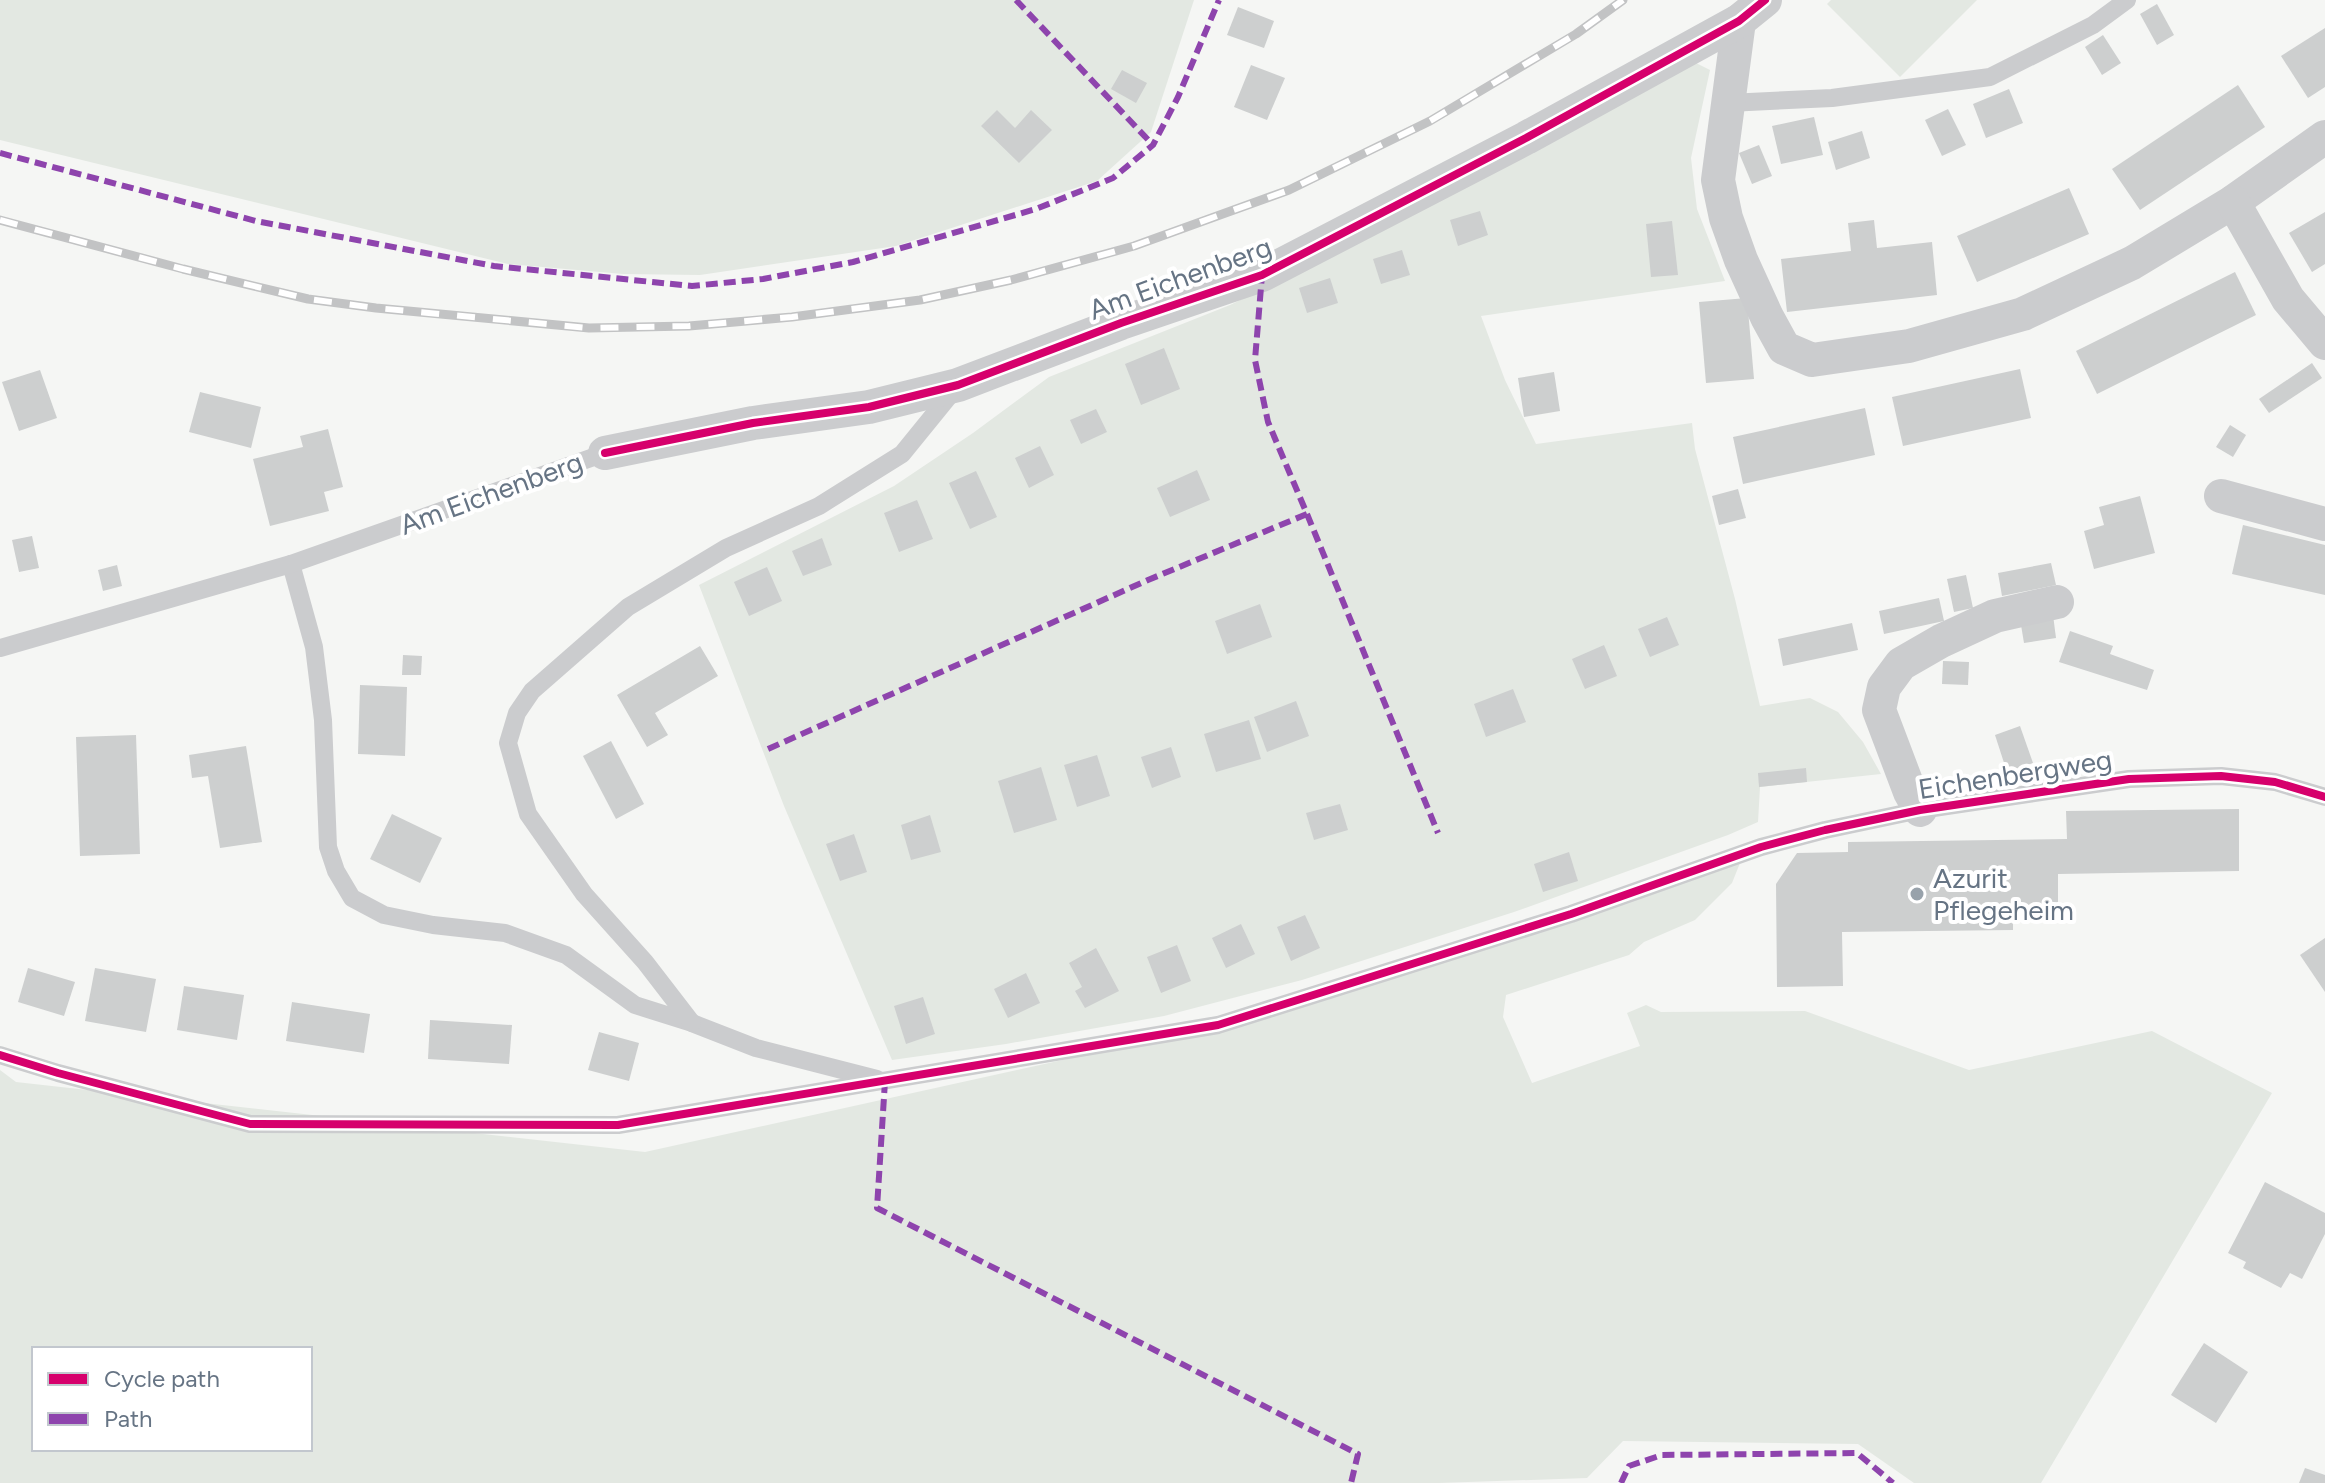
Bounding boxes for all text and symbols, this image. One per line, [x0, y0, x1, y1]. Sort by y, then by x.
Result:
street label: Am Eichenberg [1084, 229, 1276, 327]
street label: Am Eichenberg [395, 444, 587, 542]
street label: Eichenbergweg [1916, 742, 2114, 806]
place label: Azurit Pflegeheim [1933, 861, 2074, 927]
marker: Azurit Pflegeheim [1908, 885, 1926, 903]
legend [32, 1347, 312, 1451]
text: Cycle path [104, 1364, 220, 1393]
text: Path [104, 1404, 152, 1433]

